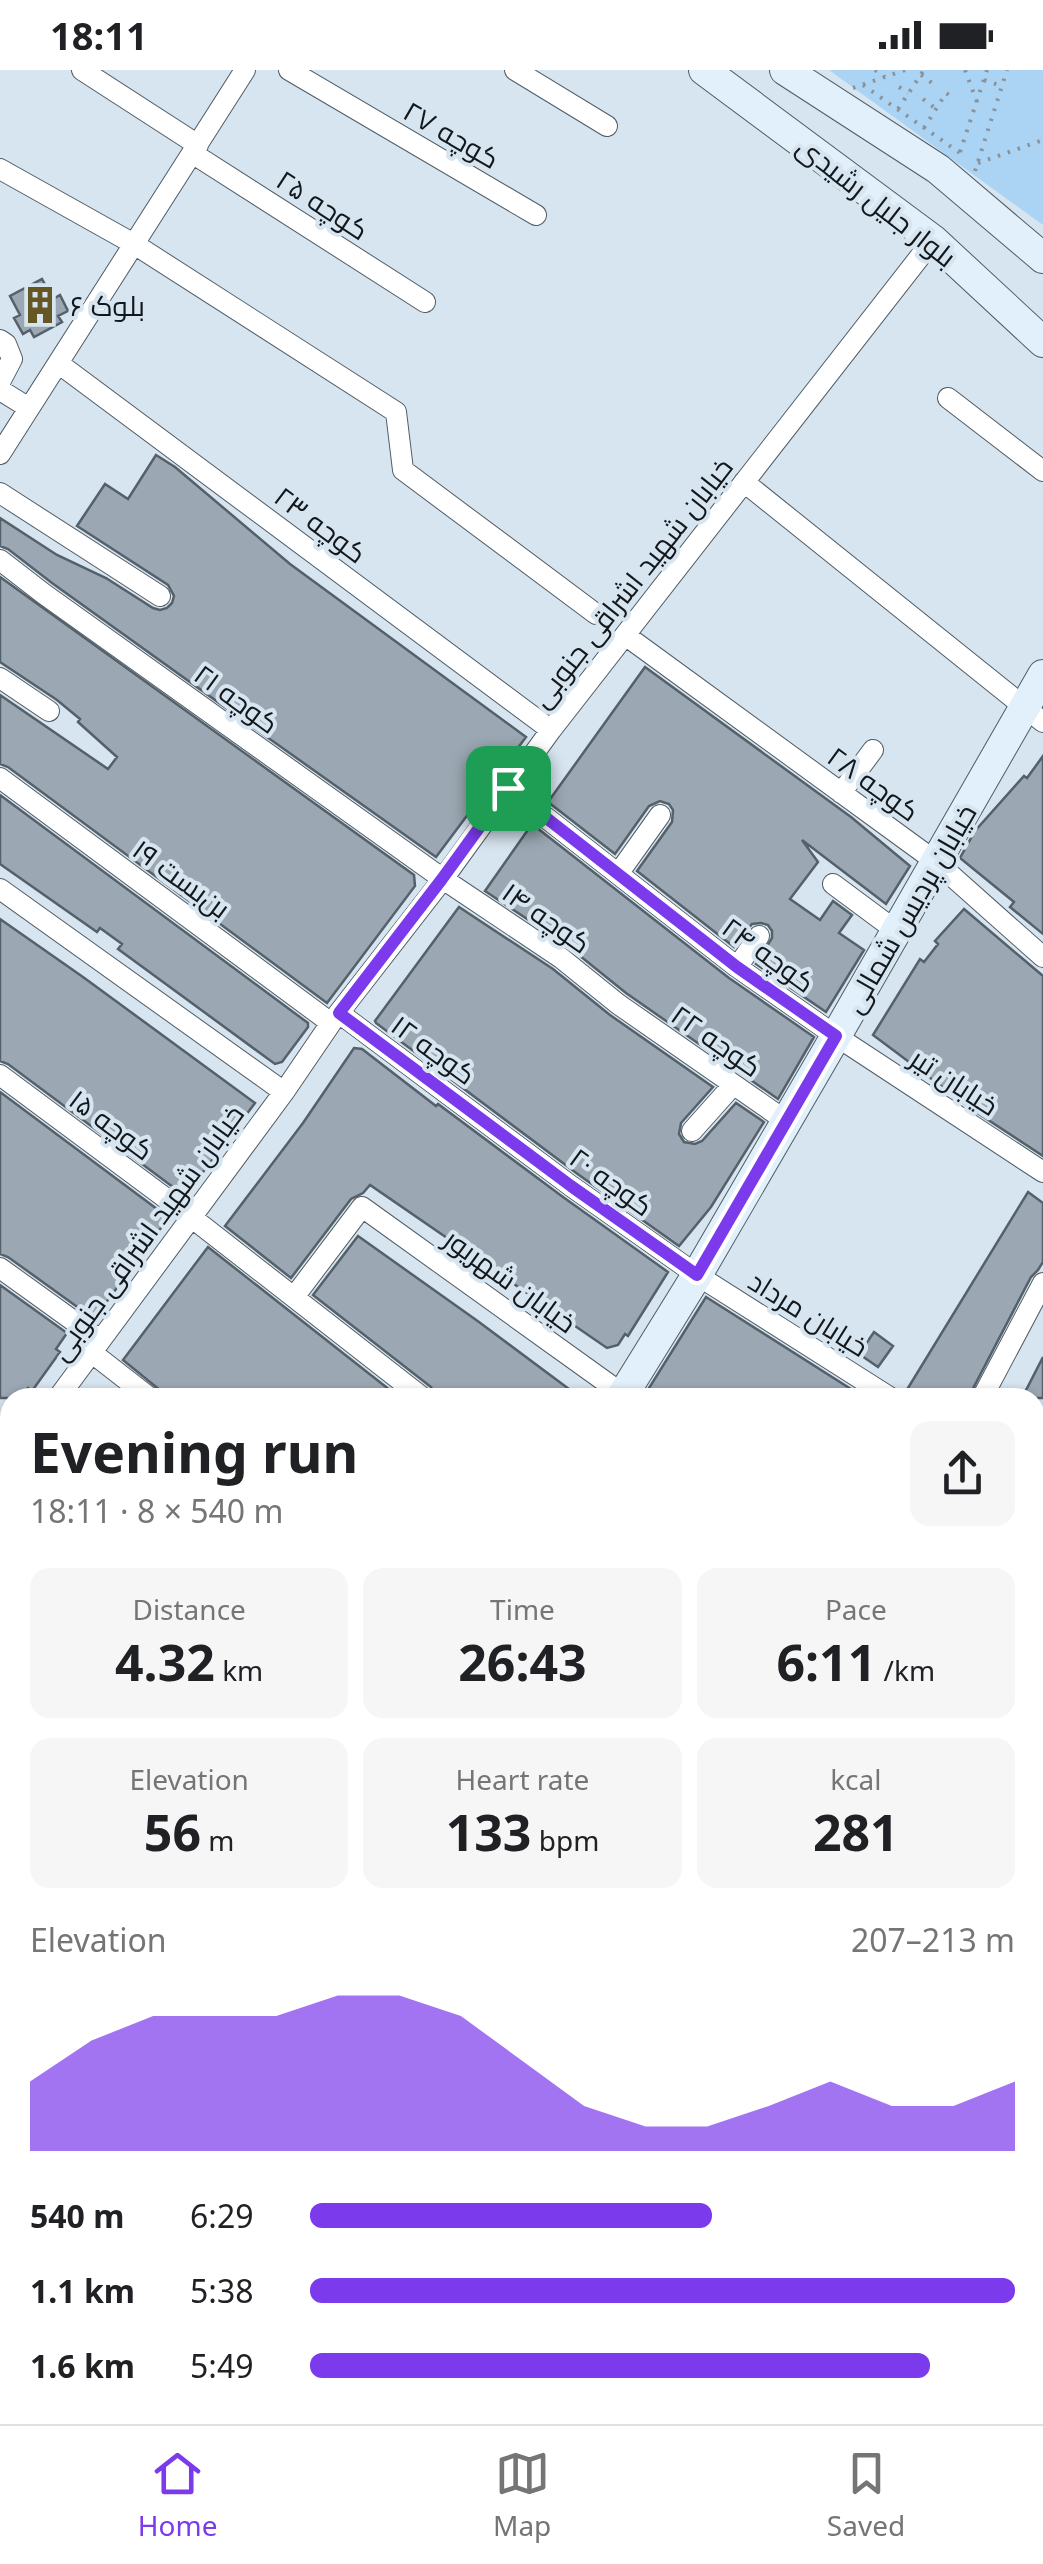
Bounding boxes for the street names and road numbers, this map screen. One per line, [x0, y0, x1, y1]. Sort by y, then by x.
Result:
street label: کوچه ۲۷ [397, 91, 507, 178]
street label: بلوار جلیل رشیدی [789, 127, 965, 275]
street label: کوچه ۲۵ [269, 160, 376, 249]
street label: خیابان شهید اشراقی جنوبی [521, 449, 741, 715]
street label: کوچه ۲۳ [266, 477, 375, 572]
street label: کوچه ۲۱ [186, 654, 287, 742]
street label: کوچه ۲۸ [820, 737, 928, 830]
street label: خیابان پردیس شمالی [834, 797, 985, 1020]
street label: بن‌بست ۱۹ [126, 830, 238, 926]
street label: کوچه ۱۴ [495, 873, 599, 962]
street label: کوچه ۲۴ [714, 907, 823, 1001]
street label: کوچه ۲۲ [664, 995, 770, 1086]
street label: کوچه ۱۲ [383, 1005, 484, 1093]
street label: خیابان تیر [902, 1037, 1006, 1124]
street label: کوچه ۱۵ [61, 1080, 162, 1169]
street label: خیابان شهید اشراقی جنوبی [40, 1096, 252, 1368]
street label: کوچه ۲۰ [562, 1138, 661, 1225]
street label: خیابان شهریور [436, 1218, 585, 1341]
street label: خیابان مرداد [742, 1261, 876, 1365]

